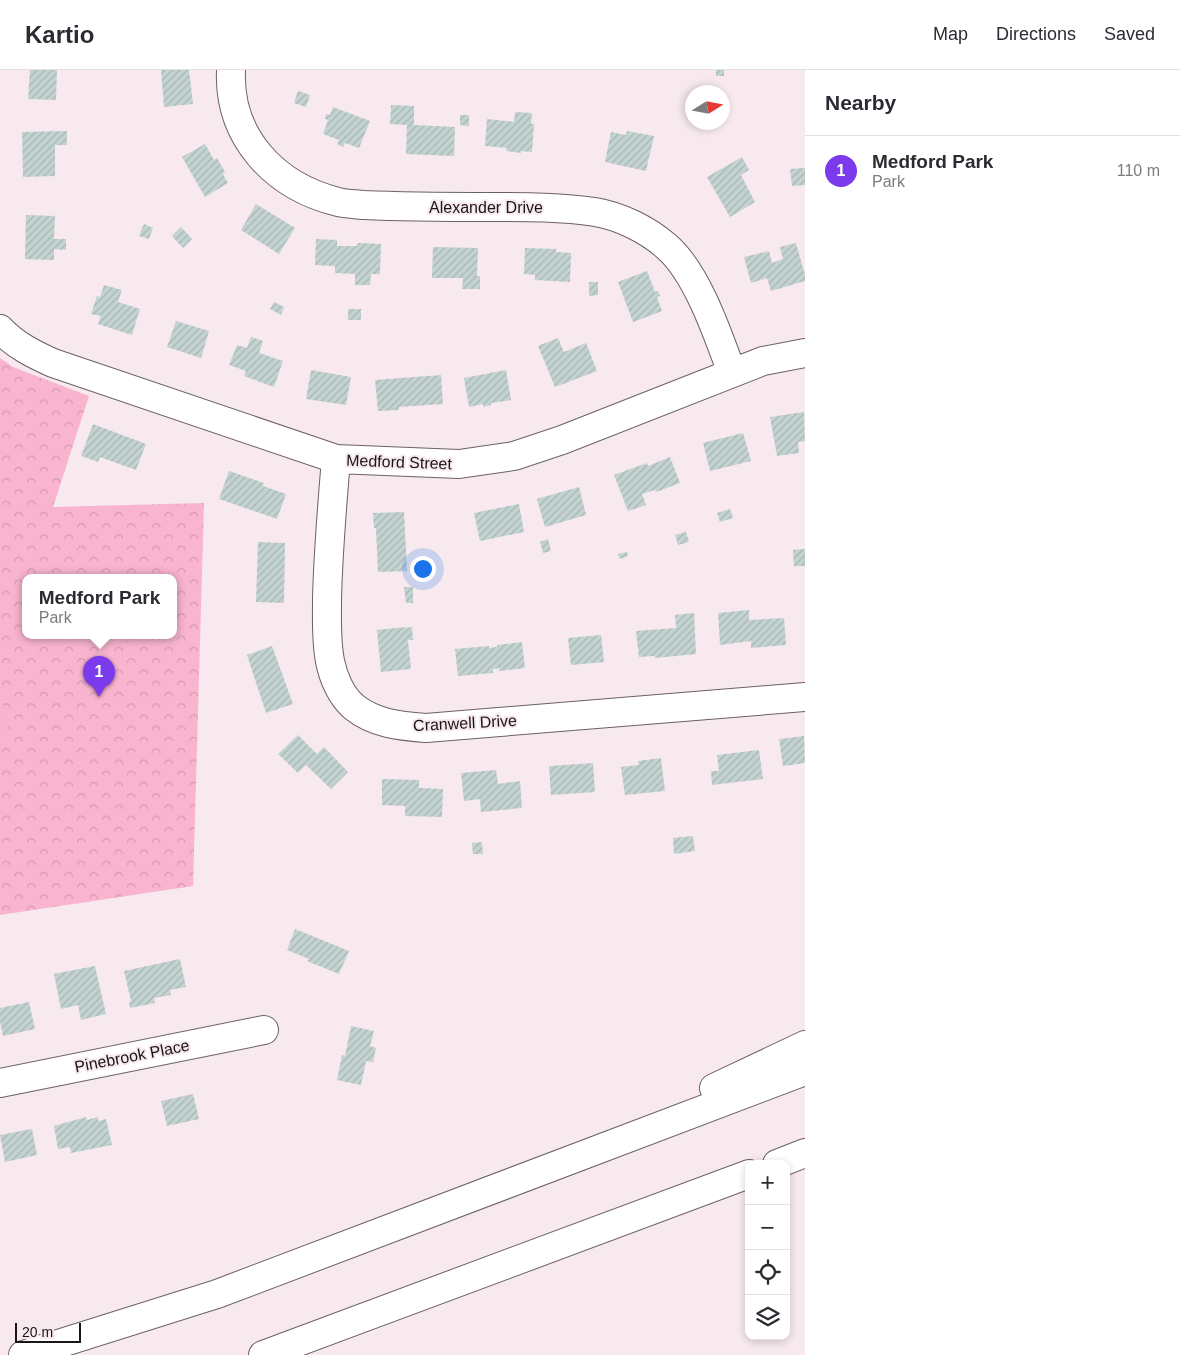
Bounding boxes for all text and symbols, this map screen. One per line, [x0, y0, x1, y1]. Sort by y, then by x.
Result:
text: Kartio [25, 21, 94, 48]
text: Map [933, 24, 968, 44]
text: Directions [996, 24, 1076, 44]
text: Saved [1104, 24, 1155, 44]
north arrow [685, 85, 730, 130]
text: Nearby [825, 91, 896, 114]
text: Medford Park [872, 151, 993, 172]
text: 1 [837, 162, 845, 179]
text: 110 m [1117, 162, 1160, 179]
text: Park [872, 173, 905, 190]
street label: Alexander Drive [429, 199, 543, 216]
street label: Medford Street [346, 452, 453, 472]
your location [410, 556, 436, 582]
popup [22, 574, 177, 639]
text: Medford Park [39, 587, 160, 608]
text: Park [39, 609, 72, 626]
pin: 1 [83, 656, 115, 697]
street label: Cranwell Drive [413, 712, 517, 734]
street label: Pinebrook Place [73, 1037, 191, 1075]
map controls [745, 1160, 790, 1340]
button: + [745, 1160, 790, 1205]
button: − [745, 1205, 790, 1250]
button: locate [745, 1250, 790, 1295]
button: layers [745, 1295, 790, 1340]
scale bar [15, 1320, 81, 1343]
text: 20 m [22, 1324, 53, 1340]

